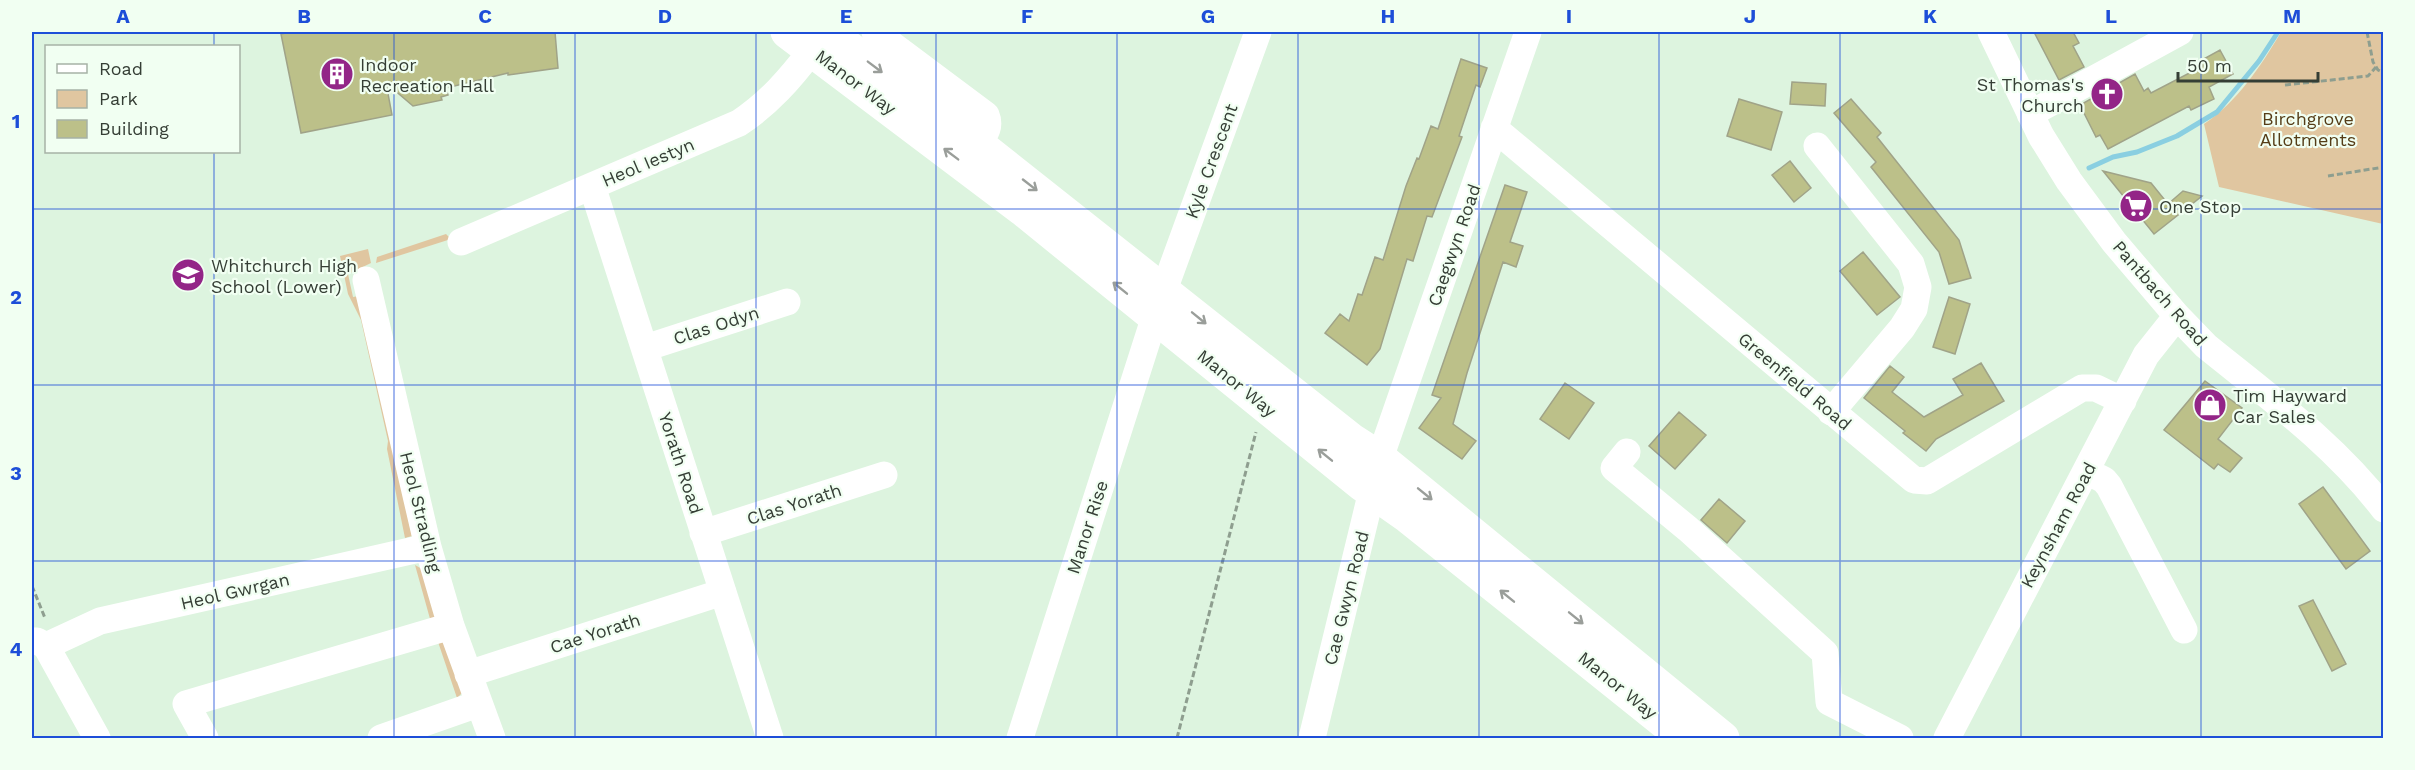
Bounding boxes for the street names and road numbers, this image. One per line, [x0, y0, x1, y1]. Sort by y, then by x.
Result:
street label: Manor Way [812, 45, 901, 120]
street label: Kyle Crescent [1181, 100, 1242, 221]
street label: Heol Iestyn [599, 133, 697, 191]
street label: Caegwyn Road [1423, 181, 1485, 309]
street label: Pantbach Road [2109, 236, 2211, 350]
street label: Clas Odyn [671, 301, 761, 349]
street label: Greenfield Road [1734, 328, 1856, 434]
street label: Manor Way [1193, 345, 1281, 422]
street label: Yorath Road [655, 410, 707, 516]
street label: Heol Stradling [396, 449, 446, 575]
street label: Keynsham Road [2016, 458, 2100, 592]
street label: Manor Rise [1062, 478, 1112, 576]
street label: Clas Yorath [744, 479, 844, 529]
street label: Cae Gwyn Road [1319, 529, 1373, 667]
street label: Heol Gwrgan [178, 568, 292, 614]
street label: Cae Yorath [547, 609, 643, 657]
street label: Manor Way [1574, 647, 1662, 724]

